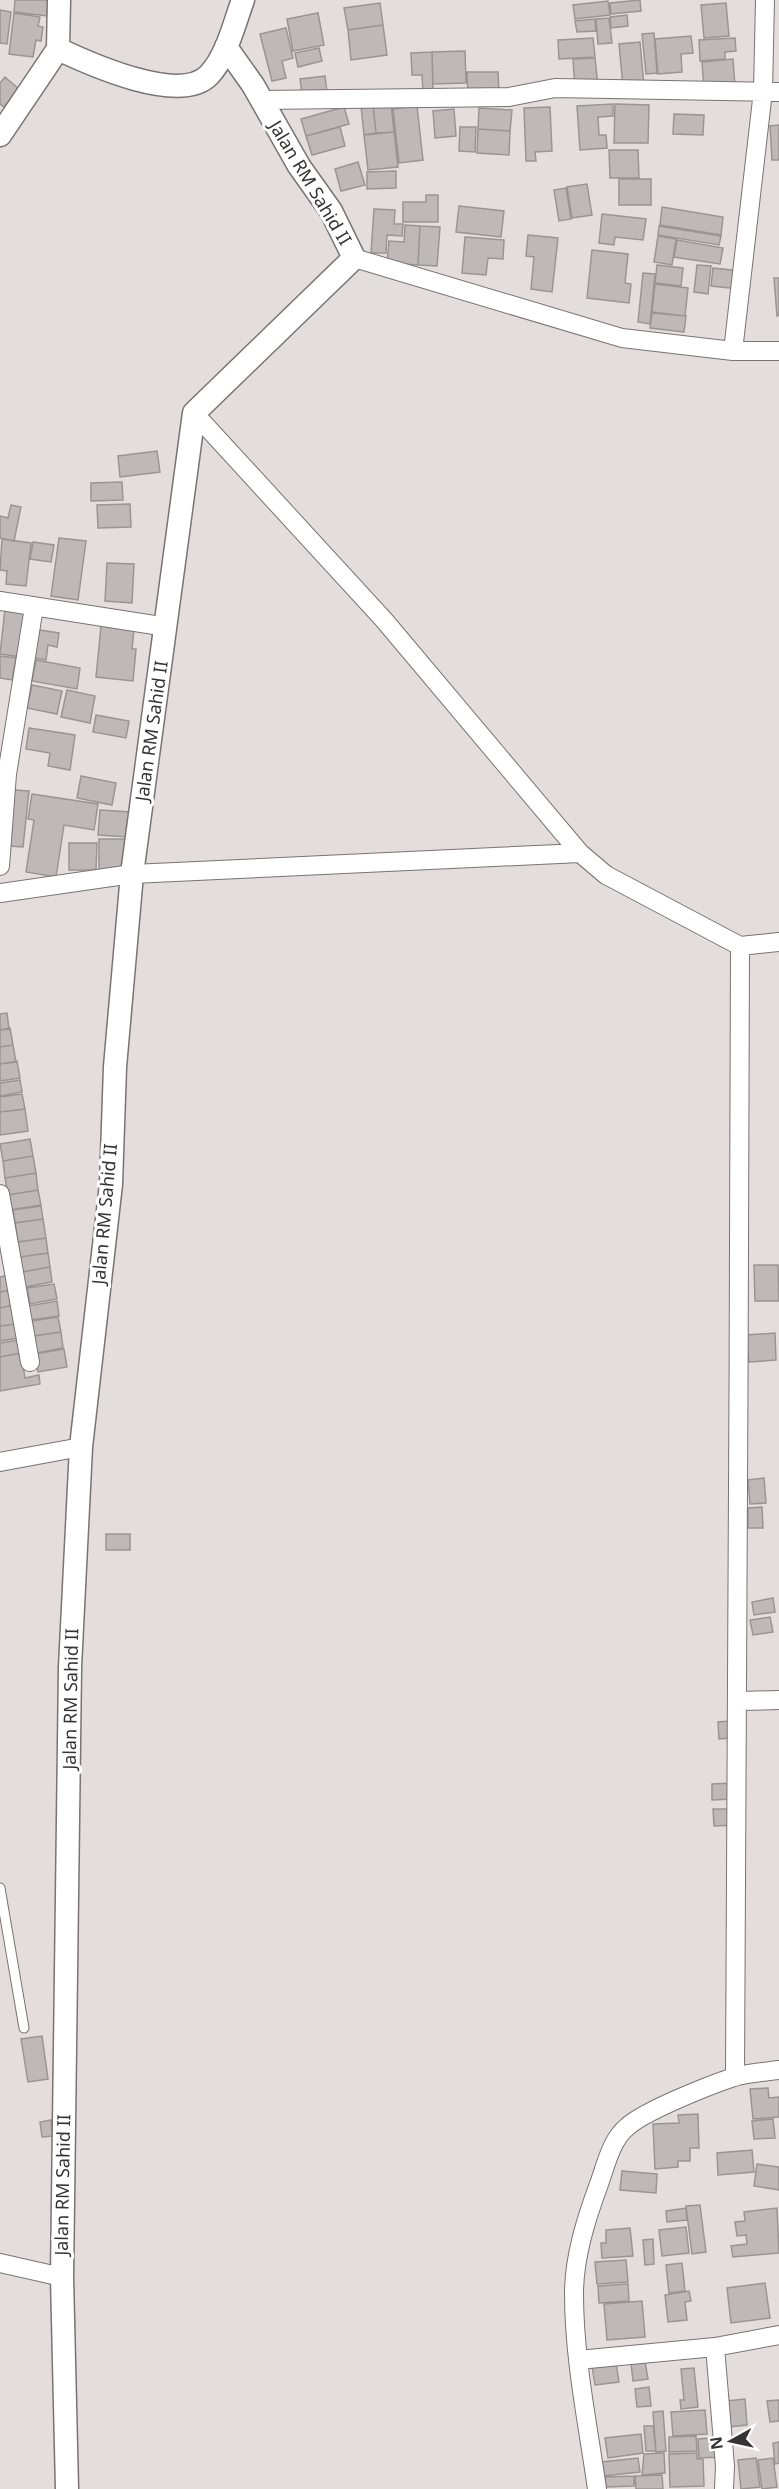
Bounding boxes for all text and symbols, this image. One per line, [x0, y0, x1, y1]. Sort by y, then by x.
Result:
street label: Jalan RM Sahid II [263, 114, 358, 249]
street label: Jalan RM Sahid II [129, 659, 173, 805]
street label: Jalan RM Sahid II [86, 1142, 122, 1287]
street label: Jalan RM Sahid II [57, 1628, 83, 1772]
street label: Jalan RM Sahid II [49, 2114, 75, 2258]
north arrow [701, 2411, 761, 2471]
text: N [704, 2435, 728, 2451]

